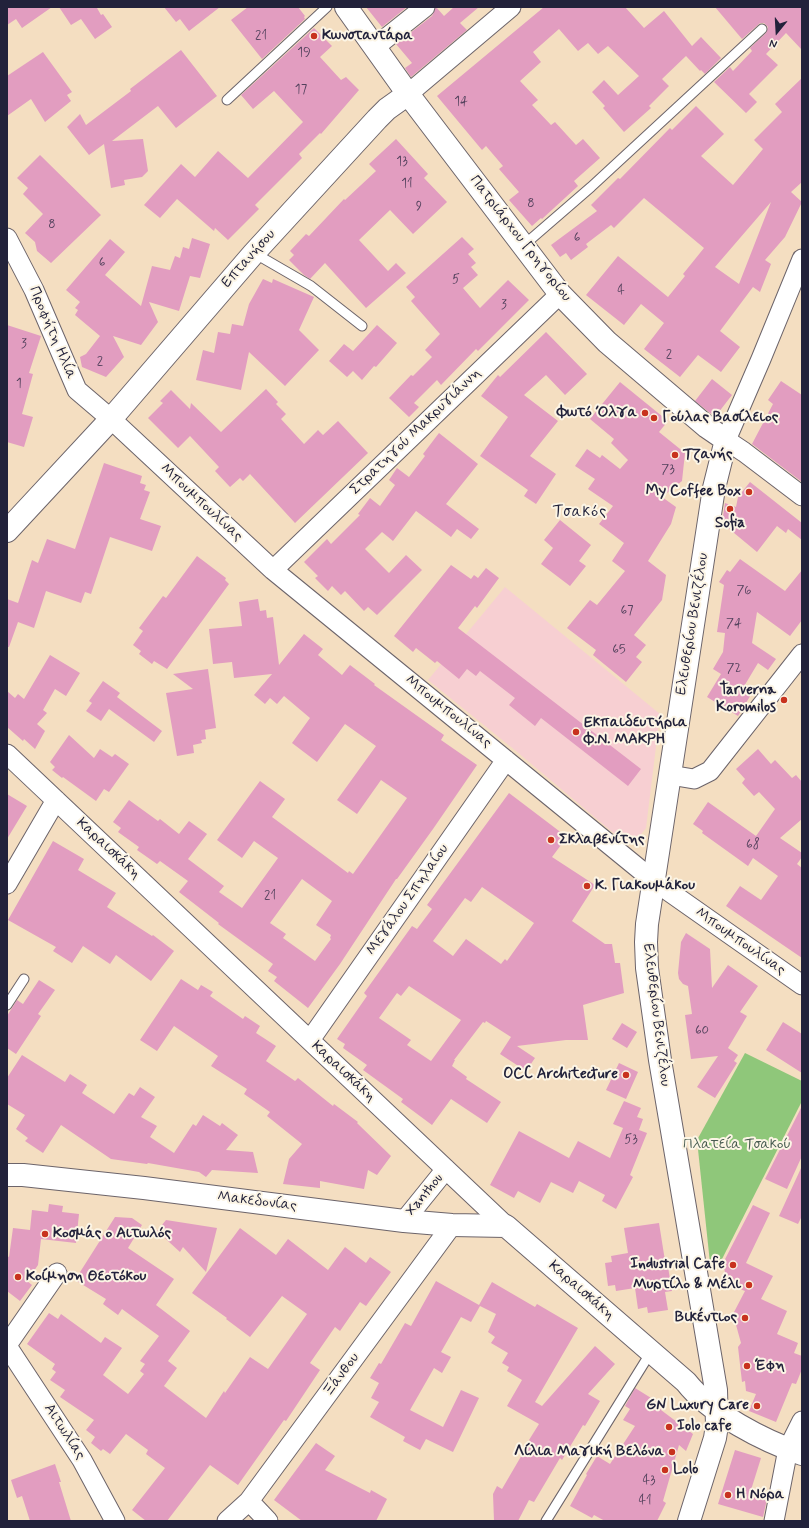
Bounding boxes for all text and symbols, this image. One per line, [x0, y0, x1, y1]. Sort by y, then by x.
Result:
north arrow [757, 12, 797, 52]
place label: Κωνσταντάρα [322, 27, 413, 45]
house number: 21 [255, 28, 267, 44]
marker: Κωνσταντάρα [309, 31, 319, 41]
text: N [768, 36, 779, 51]
house number: 19 [297, 45, 311, 61]
house number: 17 [295, 82, 307, 98]
house number: 14 [454, 94, 468, 110]
house number: 13 [396, 154, 408, 170]
street label: Πατριάρχου Γρηγορίου [465, 172, 575, 306]
house number: 11 [401, 176, 413, 192]
house number: 8 [527, 196, 535, 212]
house number: 9 [416, 199, 422, 215]
house number: 8 [48, 217, 56, 233]
street label: Επτανήσου [218, 226, 280, 292]
house number: 6 [574, 230, 580, 246]
house number: 6 [99, 255, 105, 271]
house number: 5 [452, 272, 460, 288]
house number: 4 [617, 283, 625, 299]
street label: Προφήτη Ηλία [24, 284, 80, 382]
house number: 3 [501, 297, 507, 313]
house number: 3 [21, 336, 27, 352]
house number: 2 [666, 347, 672, 363]
house number: 2 [97, 354, 103, 370]
street label: Στρατηγού Μακρυγιάννη [347, 365, 485, 499]
house number: 1 [16, 376, 22, 392]
place label: Φωτό Όλγα [557, 404, 637, 422]
marker: Φωτό Όλγα [640, 408, 650, 418]
place label: Γούλας Βασίλειος [662, 409, 778, 427]
marker: Γούλας Βασίλειος [649, 413, 659, 423]
place label: Τζανής [683, 446, 733, 464]
marker: Τζανής [670, 450, 680, 460]
street label: Μπουμπουλίνας [156, 460, 246, 546]
house number: 73 [661, 462, 675, 478]
place label: My Coffee Box [646, 483, 741, 501]
marker: My Coffee Box [744, 487, 754, 497]
district label: Τσακός [553, 503, 607, 523]
marker: Sofia [725, 504, 735, 514]
place label: Sofia [715, 515, 745, 533]
street label: Ελευθερίου Βενιζέλου [673, 552, 713, 696]
house number: 76 [736, 583, 752, 599]
house number: 67 [620, 603, 634, 619]
house number: 74 [726, 616, 742, 632]
house number: 65 [612, 642, 626, 658]
house number: 72 [727, 661, 741, 677]
street label: Μπουμπουλίνας [401, 672, 495, 752]
place label: Tarverna Koromilos [716, 682, 776, 717]
marker: Tarverna Koromilos [779, 695, 789, 705]
place label: Εκπαιδευτήρια Φ.Ν. ΜΑΚΡΗ [584, 714, 687, 749]
marker: Εκπαιδευτήρια Φ.Ν. ΜΑΚΡΗ [571, 727, 581, 737]
street label: Καραισκάκη [72, 815, 144, 883]
place label: Σκλαβενίτης [559, 831, 645, 849]
marker: Σκλαβενίτης [546, 835, 556, 845]
house number: 68 [746, 837, 760, 853]
street label: Μεγάλου Σπηλαίου [363, 841, 453, 959]
place label: Κ. Γιακουμάκου [595, 877, 695, 895]
marker: Κ. Γιακουμάκου [582, 881, 592, 891]
house number: 21 [264, 888, 276, 904]
street label: Μπουμπουλίνας [691, 904, 789, 980]
street label: Ελευθερίου Βενιζέλου [638, 943, 674, 1087]
house number: 60 [695, 1023, 709, 1039]
street label: Καραισκάκη [307, 1038, 379, 1106]
place label: OCC Architecture [503, 1066, 618, 1084]
marker: OCC Architecture [621, 1070, 631, 1080]
house number: 53 [624, 1132, 638, 1148]
park label: Πλατεία Τσακού [683, 1136, 791, 1154]
street label: Xanthou [402, 1170, 448, 1220]
street label: Μακεδονίας [216, 1188, 298, 1216]
place label: Κοσμάς ο Αιτωλός [53, 1225, 171, 1243]
marker: Κοσμάς ο Αιτωλός [40, 1229, 50, 1239]
place label: Industrial Cafe [630, 1256, 725, 1274]
street label: Καραισκάκη [544, 1257, 618, 1325]
marker: Industrial Cafe [728, 1260, 738, 1270]
place label: Κοίμηση Θεοτόκου [26, 1268, 146, 1286]
marker: Κοίμηση Θεοτόκου [13, 1272, 23, 1282]
place label: Μυρτίλο & Μέλι [633, 1276, 741, 1294]
marker: Μυρτίλο & Μέλι [744, 1280, 754, 1290]
place label: Βικέντιος [675, 1309, 737, 1327]
marker: Βικέντιος [740, 1313, 750, 1323]
street label: Ξάνθου [320, 1350, 364, 1400]
place label: Έφη [755, 1357, 785, 1375]
marker: Έφη [742, 1361, 752, 1371]
place label: GN Luxury Care [646, 1397, 749, 1415]
street label: Αιτωλίας [39, 1401, 89, 1463]
marker: GN Luxury Care [752, 1401, 762, 1411]
place label: Iolo cafe [677, 1418, 732, 1436]
marker: Iolo cafe [664, 1422, 674, 1432]
place label: Λίλια Μαγική Βελόνα [514, 1443, 664, 1461]
marker: Λίλια Μαγική Βελόνα [667, 1447, 677, 1457]
place label: Lolo [673, 1461, 698, 1479]
marker: Lolo [660, 1465, 670, 1475]
house number: 43 [642, 1473, 656, 1489]
place label: Η Νόρα [736, 1486, 784, 1504]
marker: Η Νόρα [723, 1490, 733, 1500]
house number: 41 [638, 1493, 652, 1509]

